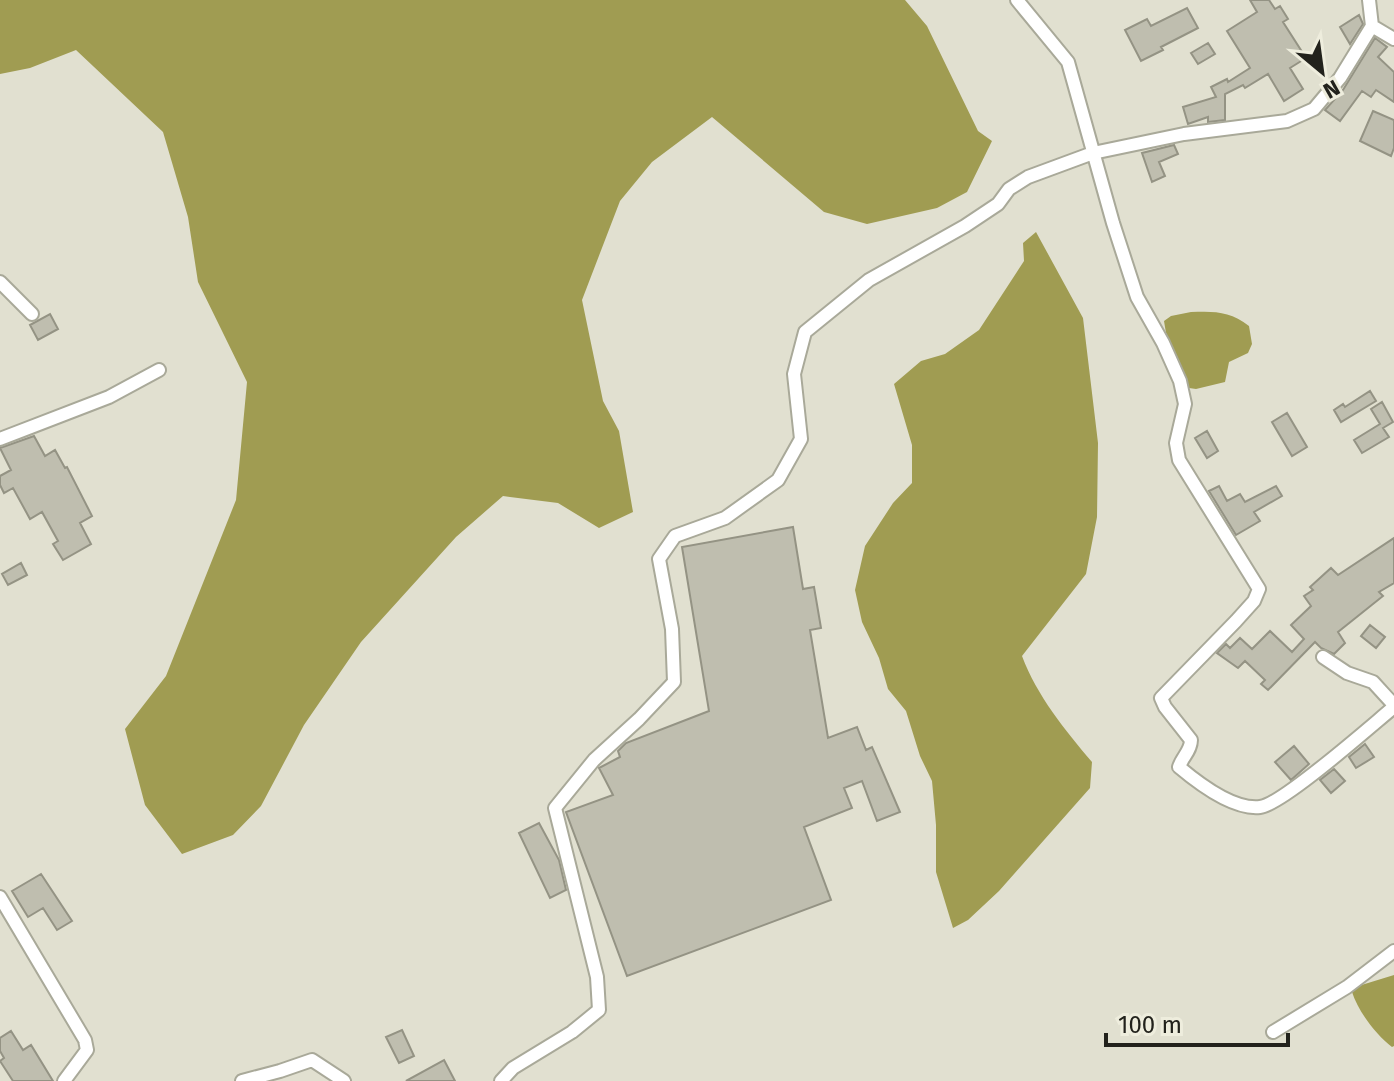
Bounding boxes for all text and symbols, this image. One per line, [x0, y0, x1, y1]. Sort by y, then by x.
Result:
north arrow [1282, 32, 1362, 112]
text: N [1319, 74, 1344, 104]
scale bar [1106, 997, 1288, 1047]
text: 100 m [1118, 1011, 1182, 1039]

